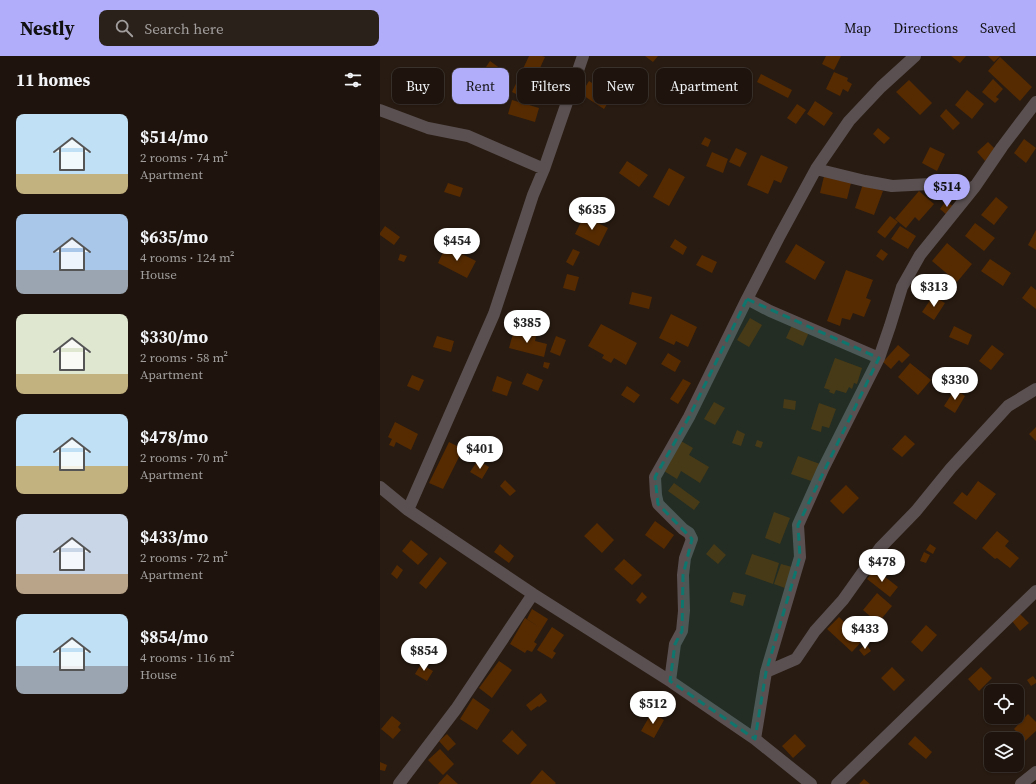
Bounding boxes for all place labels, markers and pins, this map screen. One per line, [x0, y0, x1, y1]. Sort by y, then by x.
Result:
pin: $514 [923, 174, 971, 208]
pin: $635 [568, 197, 616, 231]
pin: $454 [433, 228, 481, 262]
pin: $313 [910, 274, 958, 308]
pin: $385 [503, 310, 551, 344]
pin: $330 [931, 367, 979, 401]
pin: $401 [456, 436, 504, 470]
pin: $478 [858, 549, 906, 583]
pin: $433 [841, 616, 889, 650]
pin: $854 [400, 638, 448, 672]
pin: $512 [629, 691, 677, 725]

